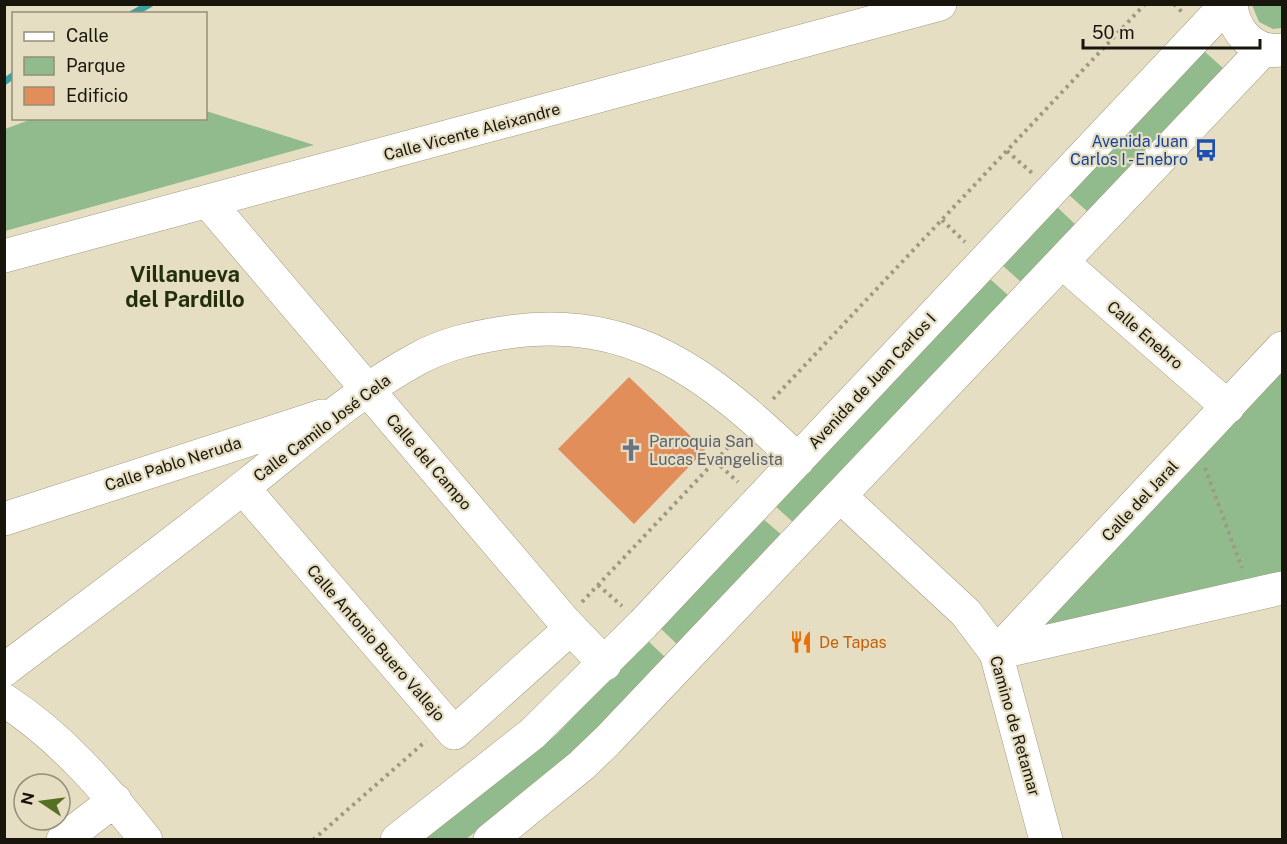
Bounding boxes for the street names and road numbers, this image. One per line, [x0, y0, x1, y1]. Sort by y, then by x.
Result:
street label: Calle Vicente Aleixandre [382, 99, 562, 165]
street label: Calle Enebro [1103, 297, 1187, 373]
street label: Avenida de Juan Carlos I [804, 309, 940, 453]
street label: Calle Camilo José Cela [250, 370, 394, 486]
street label: Calle del Campo [382, 410, 476, 514]
street label: Calle Pablo Neruda [102, 433, 244, 495]
street label: Calle del Jaral [1098, 457, 1182, 545]
street label: Calle Antonio Buero Vallejo [303, 561, 449, 725]
street label: Camino de Retamar [986, 654, 1044, 798]

